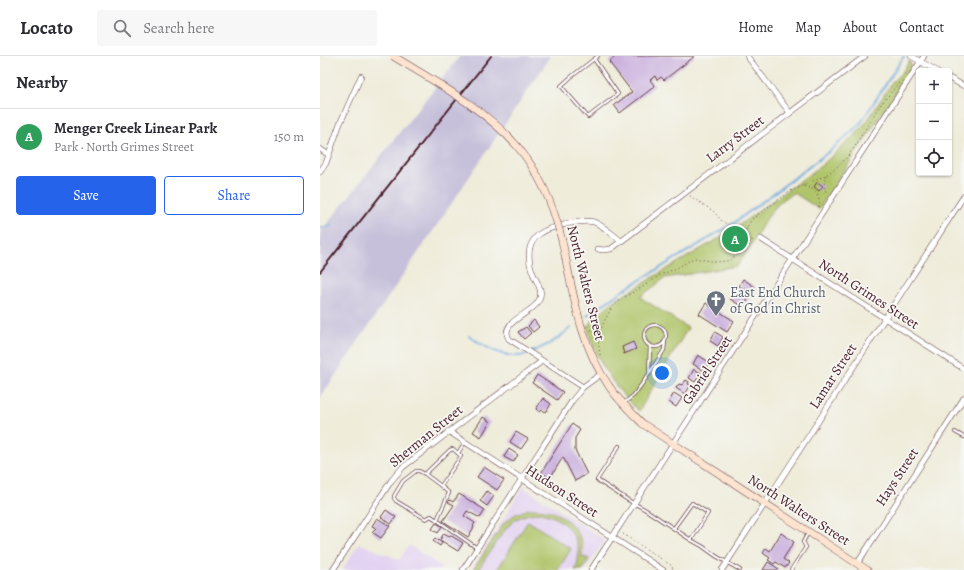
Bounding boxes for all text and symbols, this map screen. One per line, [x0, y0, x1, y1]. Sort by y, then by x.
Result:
search box [97, 10, 377, 46]
text: Locato [20, 15, 73, 41]
icon: search [111, 17, 133, 39]
text: Search here [143, 18, 215, 38]
text: Home [738, 18, 773, 37]
text: Map [795, 18, 821, 37]
text: About [843, 18, 877, 37]
text: Contact [899, 18, 944, 37]
map controls [916, 68, 952, 176]
button: + [916, 68, 952, 104]
text: Nearby [16, 71, 67, 94]
button: − [916, 104, 952, 140]
street label: Larry Street [702, 111, 768, 167]
text: Menger Creek Linear Park [54, 118, 217, 138]
text: A [25, 128, 33, 145]
text: 150 m [274, 128, 304, 145]
text: Park · North Grimes Street [54, 138, 194, 155]
button: locate [916, 140, 952, 176]
button: Save [16, 176, 156, 215]
button: Share [164, 176, 304, 215]
street label: North Walters Street [563, 223, 610, 343]
pin: A [722, 224, 748, 254]
street label: North Grimes Street [815, 254, 923, 334]
place label: East End Church of God in Christ [730, 283, 826, 318]
church icon: East End Church of God in Christ [705, 289, 727, 317]
street label: Gabriel Street [678, 331, 737, 408]
street label: Lamar Street [805, 339, 861, 412]
your location [652, 363, 672, 383]
street label: Sherman Street [385, 400, 467, 472]
street label: Hays Street [871, 444, 923, 510]
street label: Hudson Street [522, 460, 602, 522]
street label: North Walters Street [744, 470, 854, 550]

